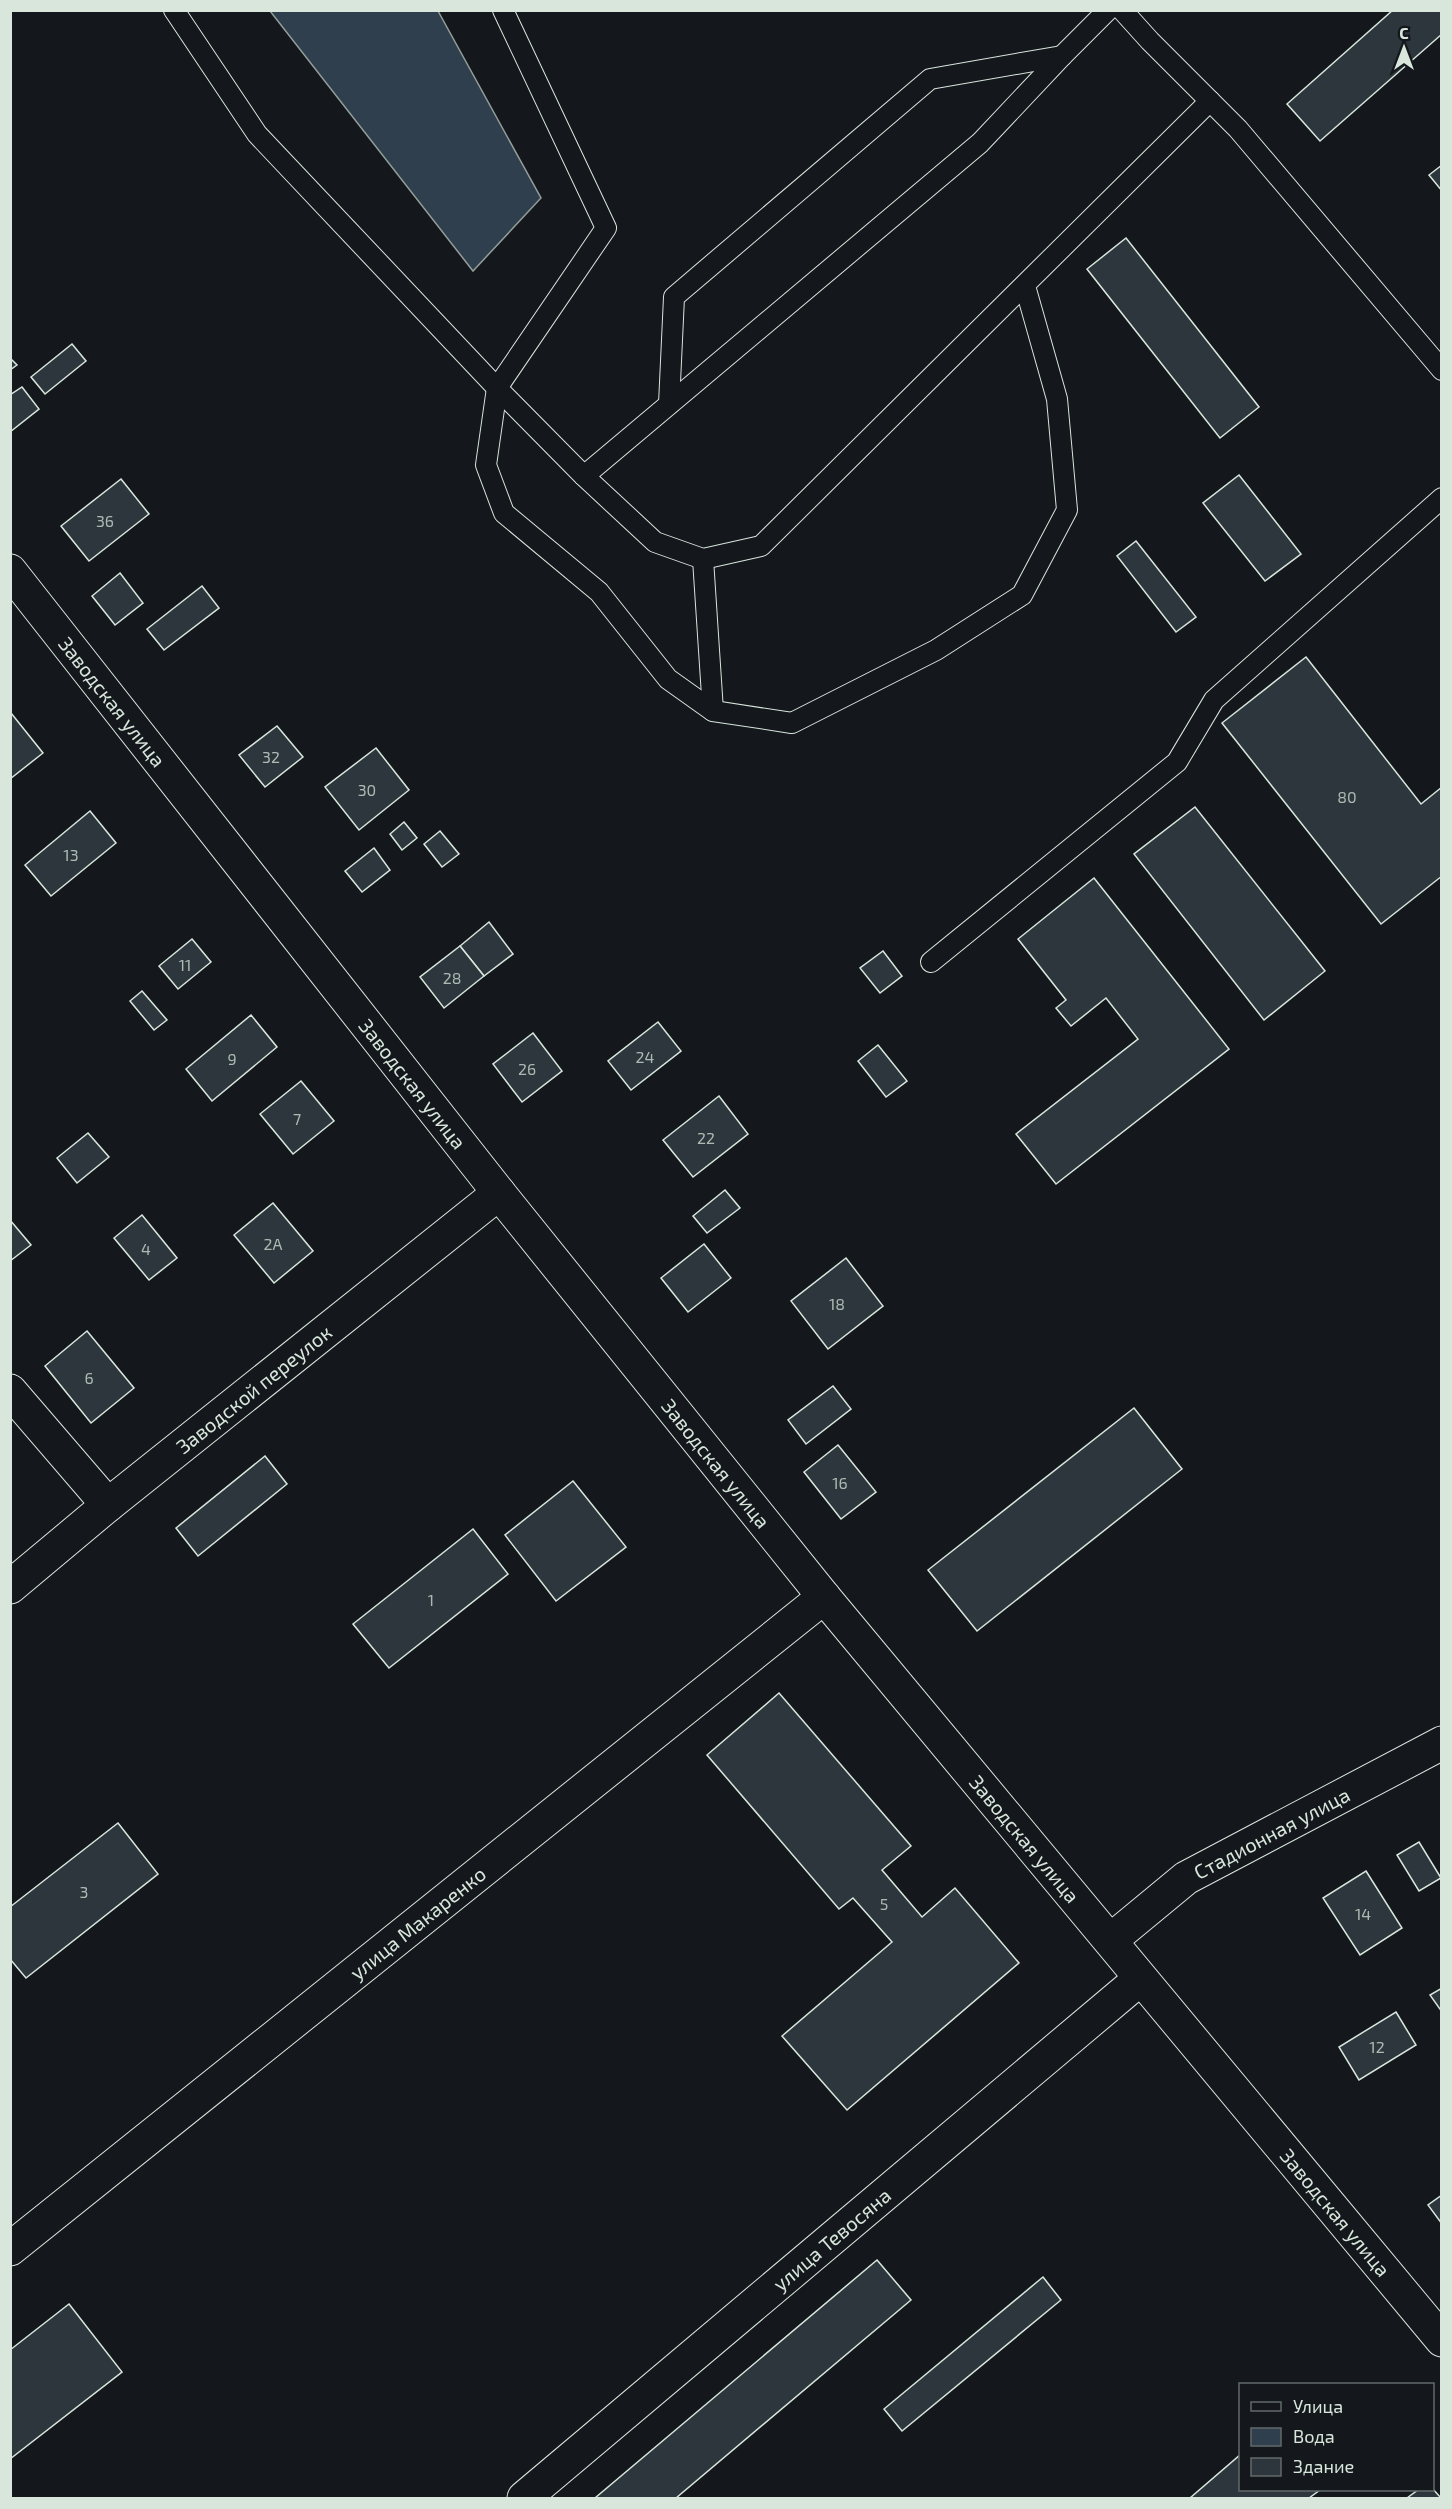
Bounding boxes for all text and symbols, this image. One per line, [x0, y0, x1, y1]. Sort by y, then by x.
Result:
north arrow [1374, 18, 1434, 78]
text: С [1399, 23, 1409, 42]
house number: 36 [96, 511, 114, 530]
street label: Заводская улица [54, 632, 171, 771]
house number: 32 [262, 747, 280, 766]
house number: 30 [358, 780, 376, 799]
house number: 80 [1337, 787, 1357, 806]
house number: 13 [63, 845, 79, 864]
house number: 11 [179, 955, 191, 974]
house number: 28 [443, 968, 461, 987]
street label: Заводская улица [354, 1014, 471, 1153]
house number: 24 [636, 1047, 655, 1066]
house number: 9 [227, 1049, 237, 1068]
house number: 26 [518, 1059, 536, 1078]
house number: 7 [293, 1109, 301, 1128]
house number: 22 [697, 1128, 715, 1147]
house number: 2А [264, 1234, 283, 1253]
house number: 4 [141, 1239, 151, 1258]
house number: 18 [829, 1294, 845, 1313]
street label: Заводской переулок [171, 1319, 336, 1458]
house number: 6 [84, 1368, 94, 1387]
street label: Заводская улица [657, 1394, 776, 1533]
house number: 16 [832, 1473, 848, 1492]
house number: 1 [428, 1590, 434, 1609]
street label: Заводская улица [965, 1770, 1085, 1907]
street label: Стадионная улица [1190, 1782, 1354, 1884]
street label: улица Макаренко [345, 1861, 490, 1985]
house number: 3 [80, 1882, 88, 1901]
house number: 5 [880, 1894, 888, 1913]
house number: 14 [1355, 1904, 1371, 1923]
house number: 12 [1369, 2037, 1385, 2056]
street label: Заводская улица [1276, 2144, 1396, 2281]
street label: улица Тевосяна [768, 2183, 895, 2296]
legend [1239, 2383, 1434, 2491]
text: Улица [1293, 2395, 1343, 2417]
text: Вода [1293, 2425, 1335, 2447]
text: Здание [1293, 2455, 1354, 2477]

